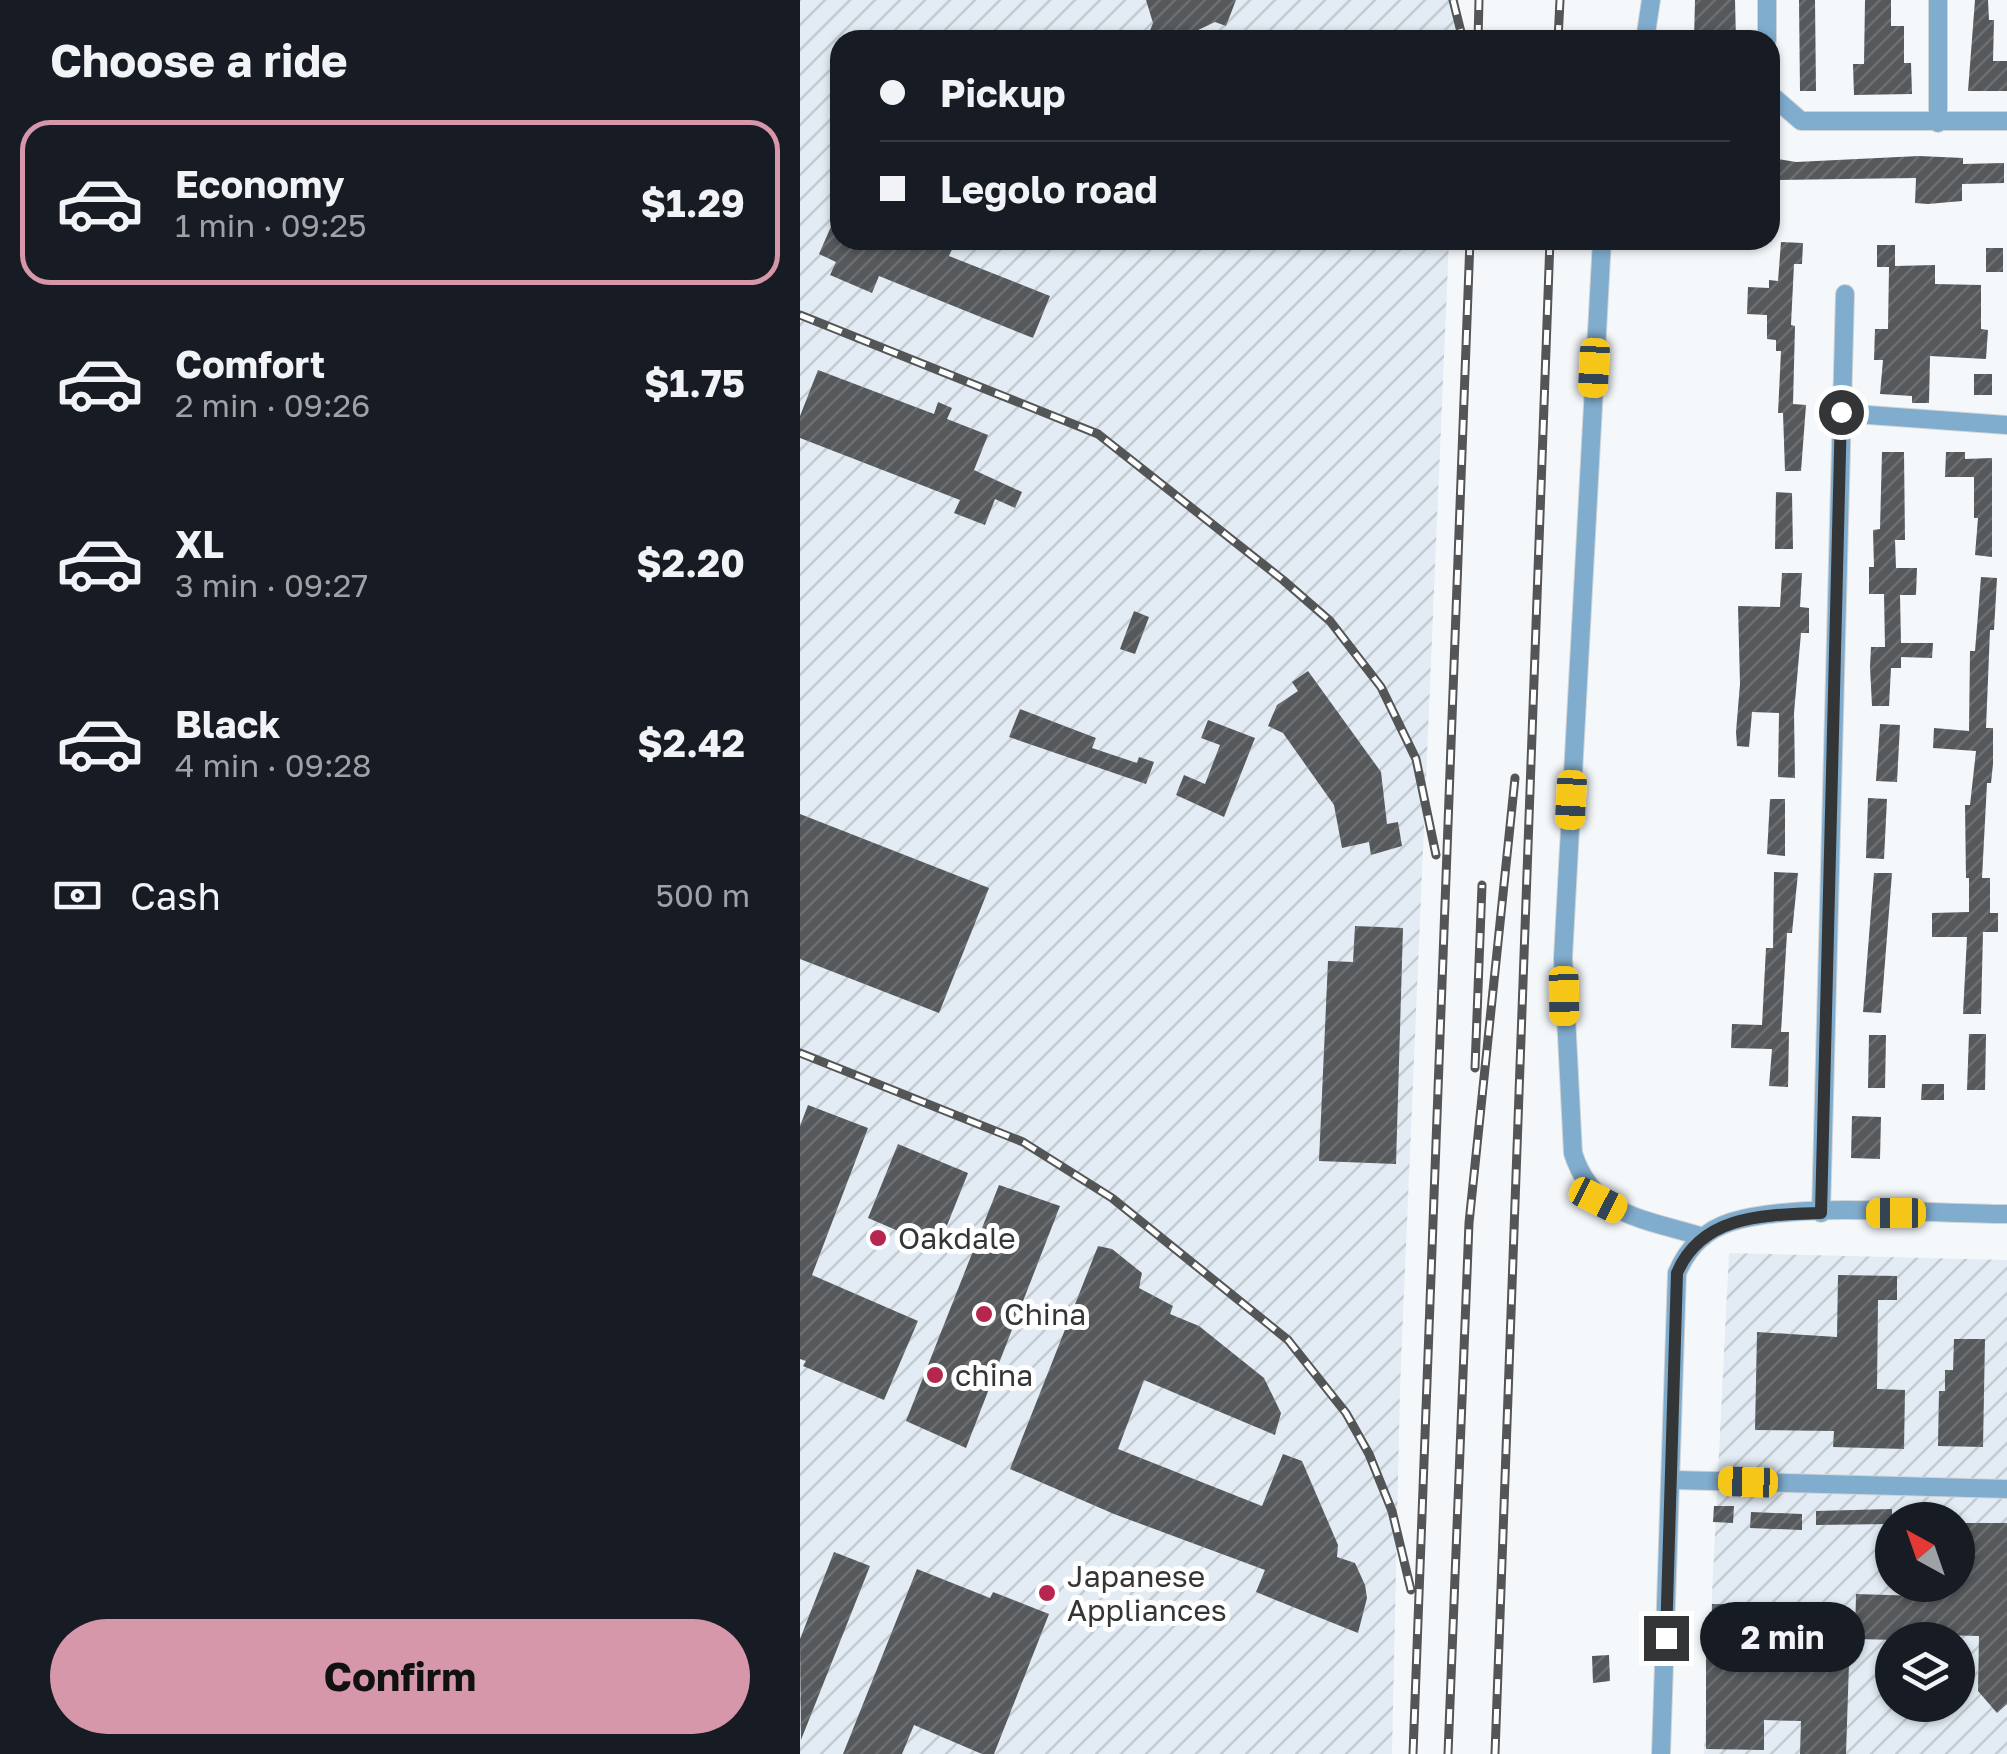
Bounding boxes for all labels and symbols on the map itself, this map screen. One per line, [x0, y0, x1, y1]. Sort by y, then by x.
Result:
car [1577, 337, 1611, 399]
route start [1819, 390, 1864, 435]
car [1554, 769, 1588, 831]
car [1548, 966, 1580, 1026]
car [1564, 1173, 1632, 1227]
car [1866, 1198, 1926, 1228]
place label: Oakdale [898, 1220, 1016, 1256]
marker: Oakdale [867, 1227, 889, 1249]
place label: China [1004, 1296, 1086, 1332]
marker: China [973, 1303, 995, 1325]
place label: china [955, 1357, 1033, 1393]
marker: china [924, 1364, 946, 1386]
car [1717, 1466, 1779, 1498]
north arrow [1875, 1502, 1975, 1602]
place label: Japanese Appliances [1067, 1558, 1227, 1628]
marker: Japanese Appliances [1036, 1582, 1058, 1604]
callout: 2 min [1701, 1603, 1866, 1673]
route end [1644, 1616, 1689, 1661]

